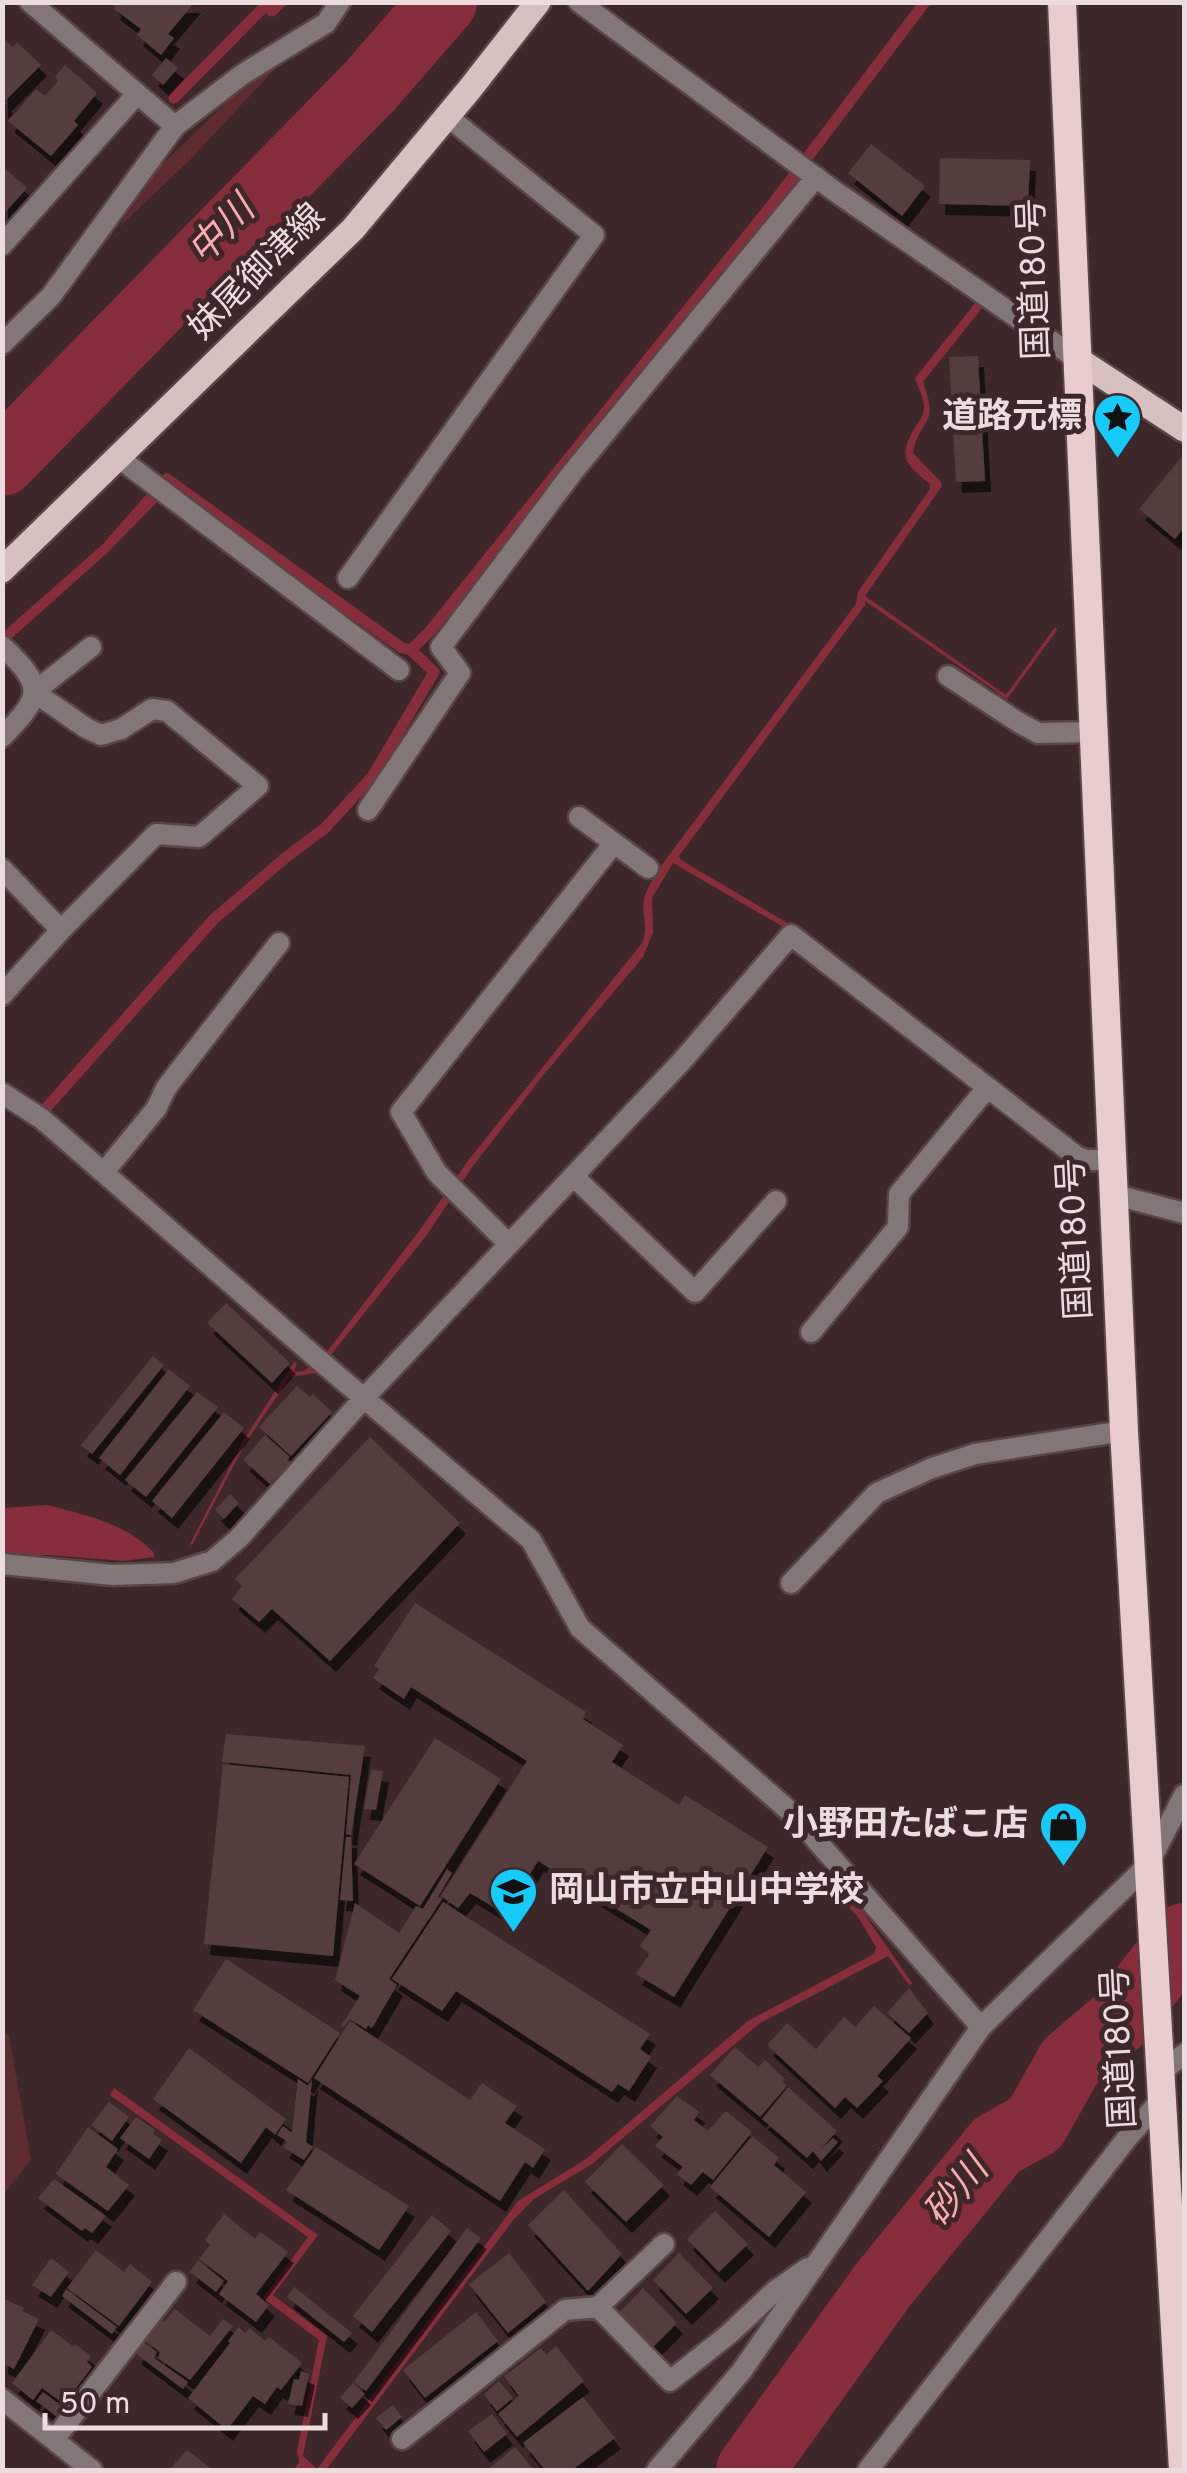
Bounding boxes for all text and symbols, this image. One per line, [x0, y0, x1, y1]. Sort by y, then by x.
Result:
water label: 中川 [179, 185, 270, 276]
street label: 妹尾御津線 [181, 196, 335, 350]
street label: 国道180号 [1011, 198, 1061, 360]
place icon: 道路元標 [1091, 392, 1143, 460]
place label: 道路元標 [942, 396, 1082, 440]
street label: 国道180号 [1051, 1157, 1103, 1321]
shop icon: 小野田たばこ店 [1037, 1800, 1089, 1868]
place label: 小野田たばこ店 [783, 1804, 1028, 1848]
school or university icon: 岡山市立中山中学校 [488, 1866, 540, 1934]
place label: 岡山市立中山中学校 [549, 1870, 864, 1914]
street label: 国道180号 [1095, 1966, 1147, 2130]
water label: 砂川 [915, 2145, 1003, 2238]
scale bar [45, 2368, 325, 2430]
text: 50 m [60, 2387, 130, 2424]

